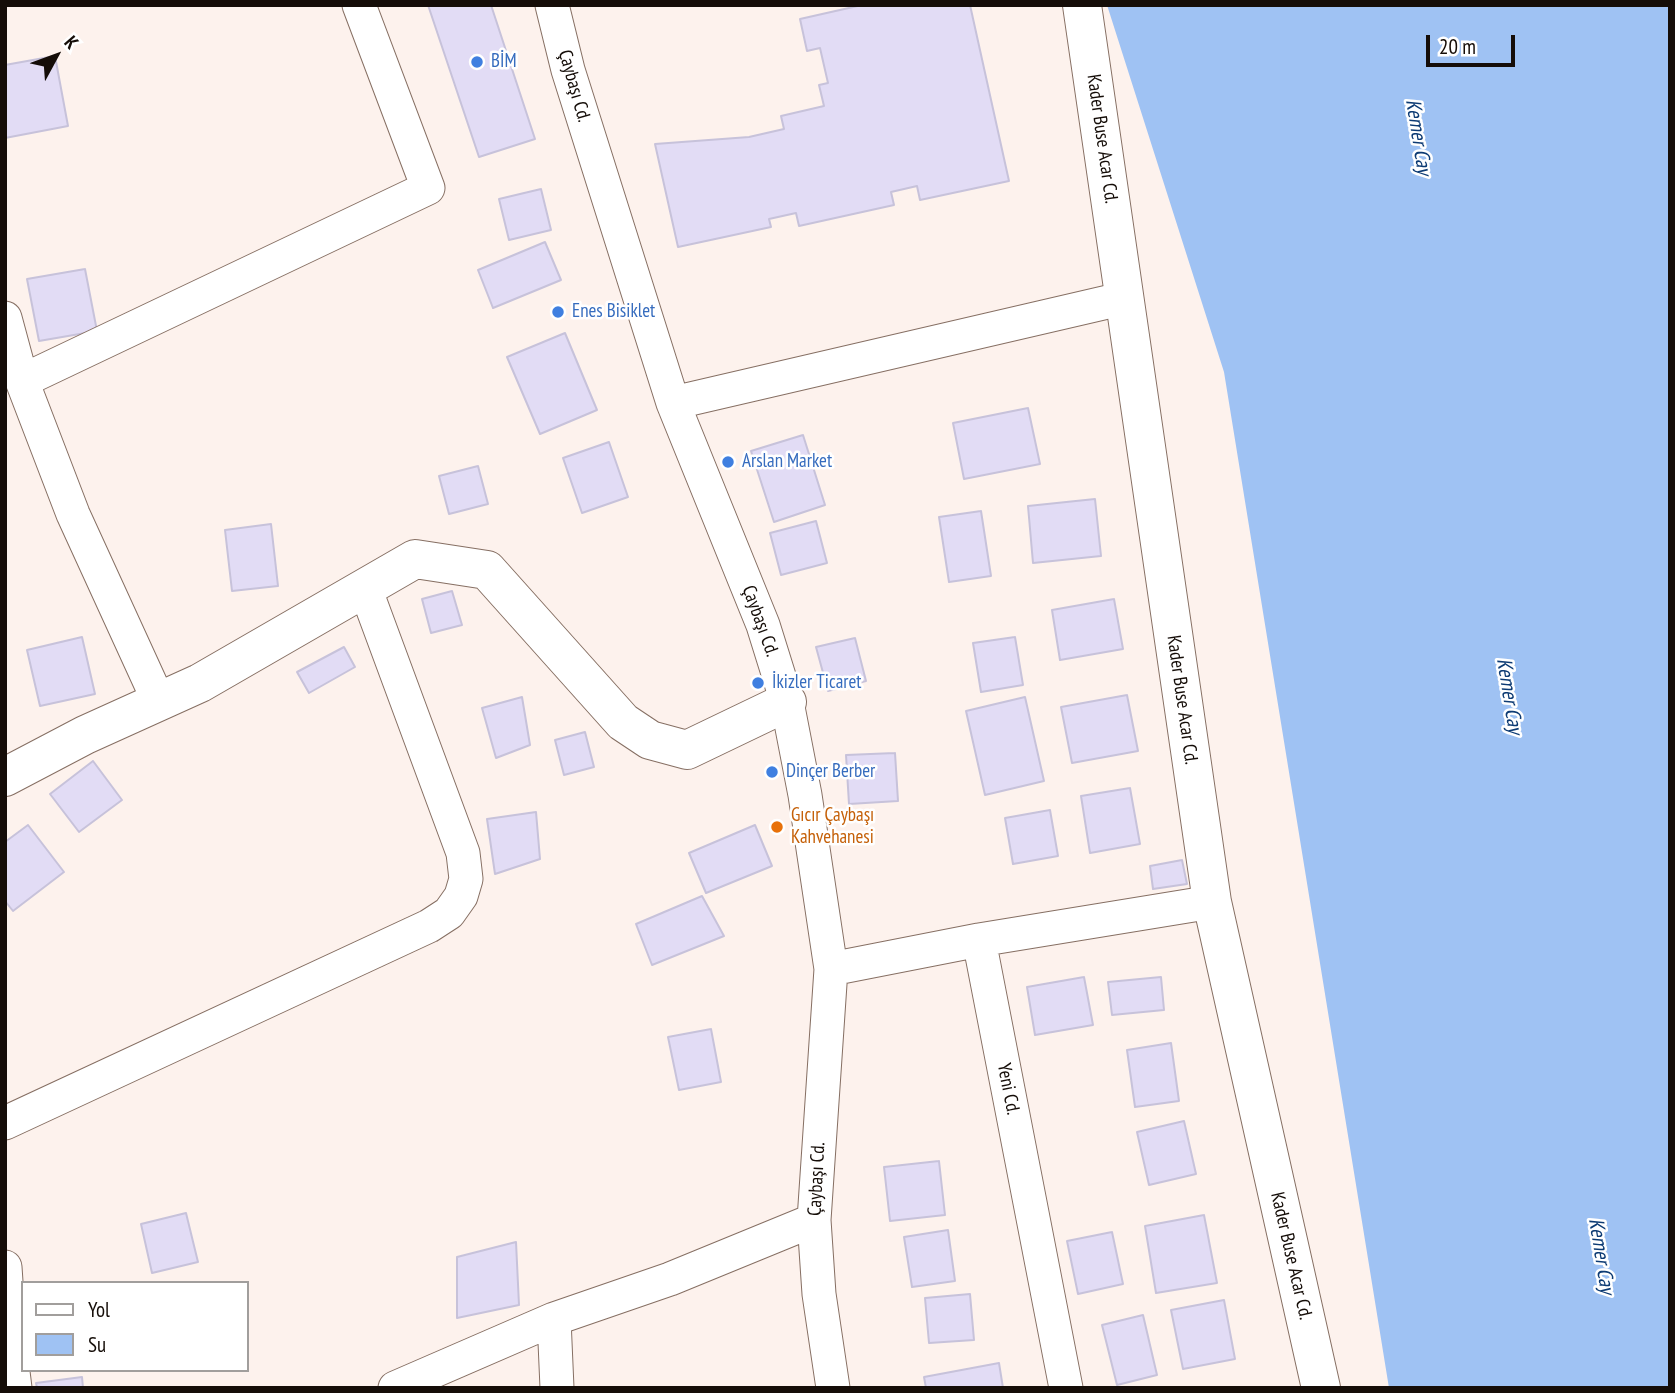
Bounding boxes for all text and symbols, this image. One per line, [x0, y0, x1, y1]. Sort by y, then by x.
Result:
north arrow [21, 21, 91, 91]
scale bar [1430, 21, 1519, 65]
text: K [60, 31, 84, 54]
text: 20 m [1439, 33, 1476, 60]
street label: Çaybaşı Cd. [553, 47, 595, 125]
place label: BİM [491, 51, 516, 73]
marker: BİM [469, 54, 485, 70]
street label: Kader Buse Acar Cd. [1082, 73, 1122, 205]
water label: Kemer Cay [1400, 97, 1436, 177]
place label: Enes Bisiklet [572, 301, 655, 323]
marker: Enes Bisiklet [550, 304, 566, 320]
place label: Arslan Market [742, 451, 832, 473]
marker: Arslan Market [720, 454, 736, 470]
street label: Çaybaşı Cd. [737, 582, 783, 660]
street label: Kader Buse Acar Cd. [1162, 634, 1202, 766]
water label: Kemer Cay [1491, 656, 1527, 736]
place label: İkizler Ticaret [772, 672, 862, 694]
marker: İkizler Ticaret [750, 675, 766, 691]
place label: Dinçer Berber [786, 761, 875, 783]
marker: Dinçer Berber [764, 764, 780, 780]
place label: Gıcır Çaybaşı Kahvehanesi [791, 805, 874, 849]
marker: Gıcır Çaybaşı Kahvehanesi [769, 819, 785, 835]
street label: Yeni Cd. [992, 1061, 1024, 1117]
street label: Çaybaşı Cd. [804, 1141, 830, 1217]
street label: Kader Buse Acar Cd. [1265, 1190, 1317, 1322]
water label: Kemer Cay [1583, 1216, 1619, 1296]
legend [21, 1281, 248, 1372]
text: Yol [88, 1296, 110, 1323]
text: Su [88, 1331, 106, 1358]

